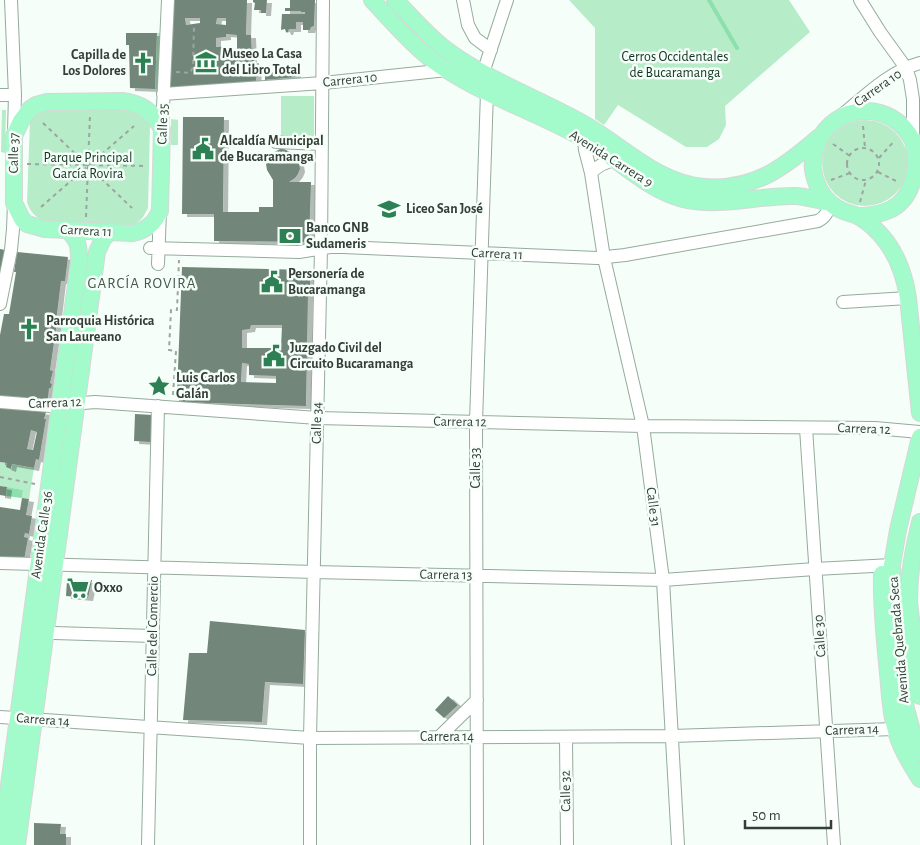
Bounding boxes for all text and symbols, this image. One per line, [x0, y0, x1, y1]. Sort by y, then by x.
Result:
place label: Museo La Casa del Libro Total [222, 47, 303, 77]
place label: Capilla de Los Dolores [62, 48, 126, 78]
museum icon: Museo La Casa del Libro Total [193, 49, 219, 75]
church icon: Capilla de Los Dolores [130, 50, 156, 76]
park label: Cerros Occidentales de Bucaramanga [622, 50, 728, 80]
street label: Carrera 10 [852, 67, 904, 109]
street label: Carrera 10 [322, 70, 378, 90]
street label: Calle 35 [155, 103, 171, 145]
street label: Avenida Carrera 9 [567, 128, 655, 190]
street label: Calle 37 [7, 132, 21, 174]
place label: Alcaldía Municipal de Bucaramanga [220, 134, 324, 164]
public building icon: Alcaldía Municipal de Bucaramanga [190, 136, 216, 162]
park label: Parque Principal García Rovira [44, 151, 132, 181]
school or university icon: Liceo San José [376, 196, 402, 222]
place label: Liceo San José [406, 202, 483, 216]
place label: Banco GNB Sudameris [306, 221, 369, 251]
street label: Carrera 11 [60, 223, 112, 239]
bank icon: Banco GNB Sudameris [277, 223, 303, 249]
street label: Carrera 11 [471, 246, 523, 262]
place label: Personería de Bucaramanga [288, 267, 366, 297]
public building icon: Personería de Bucaramanga [259, 269, 285, 295]
district label: GARCÍA ROVIRA [88, 274, 196, 291]
place label: Parroquia Histórica San Laureano [46, 314, 155, 344]
church icon: Parroquia Histórica San Laureano [16, 316, 42, 342]
place label: Juzgado Civil del Circuito Bucaramanga [290, 341, 414, 371]
public building icon: Juzgado Civil del Circuito Bucaramanga [261, 343, 287, 369]
place label: Luis Carlos Galán [176, 371, 235, 401]
place icon: Luis Carlos Galán [146, 373, 172, 399]
street label: Carrera 12 [28, 395, 82, 411]
street label: Calle 34 [310, 402, 324, 444]
street label: Carrera 12 [433, 415, 487, 429]
street label: Carrera 12 [837, 421, 891, 437]
street label: Calle 33 [469, 447, 483, 488]
street label: Calle 31 [644, 486, 662, 528]
street label: Avenida Calle 36 [29, 490, 55, 580]
street label: Carrera 13 [419, 568, 473, 582]
supermarket icon: Oxxo [65, 575, 91, 601]
street label: Avenida Quebrada Seca [886, 575, 912, 704]
street label: Calle del Comercio [145, 576, 161, 676]
place label: Oxxo [94, 581, 123, 595]
street label: Calle 30 [812, 614, 828, 658]
street label: Carrera 14 [16, 711, 71, 729]
street label: Carrera 14 [825, 722, 879, 738]
street label: Carrera 14 [420, 730, 474, 744]
street label: Calle 32 [559, 770, 573, 812]
scale bar [745, 798, 831, 830]
text: 50 m [752, 808, 781, 823]

